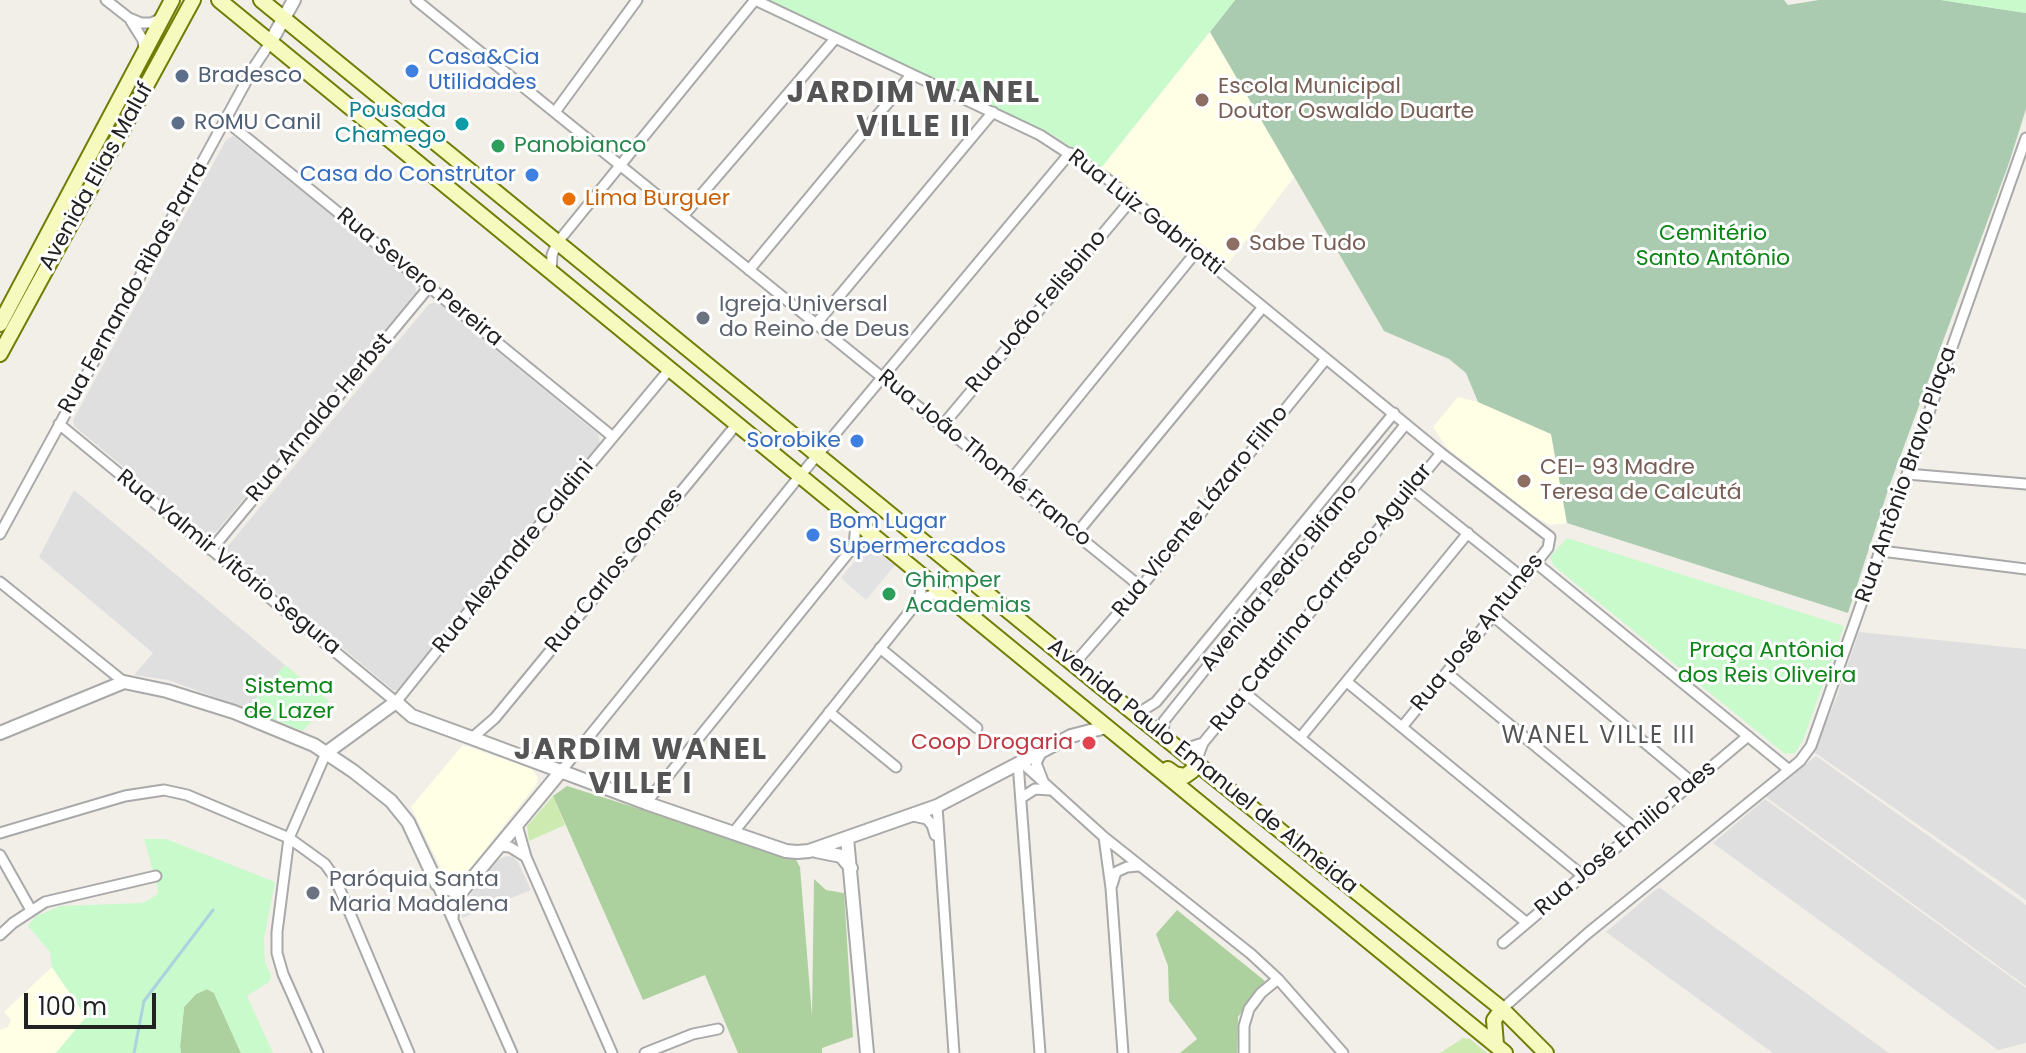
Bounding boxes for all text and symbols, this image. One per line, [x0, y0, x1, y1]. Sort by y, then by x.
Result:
place label: Casa&Cia Utilidades [428, 45, 540, 96]
marker: Casa&Cia Utilidades [403, 62, 421, 80]
place label: Bradesco [198, 63, 302, 89]
marker: Bradesco [173, 67, 191, 85]
place label: Escola Municipal Doutor Oswaldo Duarte [1218, 74, 1474, 126]
district label: JARDIM WANEL VILLE II [787, 76, 1041, 146]
street label: Avenida Elias Maluf [34, 78, 160, 276]
marker: Escola Municipal Doutor Oswaldo Duarte [1193, 91, 1211, 109]
place label: Pousada Chamego [335, 98, 446, 150]
place label: ROMU Canil [194, 110, 321, 136]
marker: ROMU Canil [169, 114, 187, 132]
marker: Pousada Chamego [453, 115, 471, 133]
place label: Panobianco [514, 133, 646, 159]
marker: Panobianco [489, 137, 507, 155]
street label: Rua Luiz Gabriotti [1062, 144, 1228, 282]
street label: Rua Fernando Ribas Parra [54, 158, 214, 418]
place label: Casa do Construtor [300, 162, 516, 188]
marker: Casa do Construtor [523, 166, 541, 184]
place label: Lima Burguer [585, 186, 730, 212]
marker: Lima Burguer [560, 190, 578, 208]
street label: Rua Severo Pereira [331, 203, 507, 353]
park label: Cemitério Santo Antônio [1636, 221, 1790, 272]
street label: Rua João Felisbino [961, 225, 1113, 399]
place label: Sabe Tudo [1249, 231, 1366, 257]
marker: Sabe Tudo [1224, 235, 1242, 253]
place label: Igreja Universal do Reino de Deus [719, 292, 909, 344]
marker: Igreja Universal do Reino de Deus [694, 309, 712, 327]
street label: Rua Arnaldo Herbst [242, 328, 398, 508]
street label: Rua Antônio Bravo Plaça [1851, 344, 1963, 606]
street label: Rua João Thomé Franco [872, 365, 1096, 553]
street label: Rua Vicente Lázaro Filho [1107, 401, 1295, 623]
place label: Sorobike [746, 428, 841, 454]
marker: Sorobike [848, 432, 866, 450]
street label: Rua Alexandre Caldini [428, 455, 600, 659]
place label: CEI- 93 Madre Teresa de Calcutá [1540, 455, 1742, 506]
street label: Rua Catarina Carrasco Aguilar [1206, 459, 1438, 737]
street label: Rua Valmir Vitório Segura [111, 465, 345, 661]
marker: CEI- 93 Madre Teresa de Calcutá [1515, 472, 1533, 490]
street label: Avenida Pedro Bifano [1196, 479, 1364, 677]
street label: Rua Carlos Gomes [541, 483, 689, 659]
place label: Bom Lugar Supermercados [829, 509, 1006, 560]
marker: Bom Lugar Supermercados [804, 526, 822, 544]
street label: Rua José Antunes [1406, 549, 1550, 717]
place label: Ghimper Academias [905, 568, 1031, 620]
marker: Ghimper Academias [880, 585, 898, 603]
street label: Avenida Paulo Emanuel de Almeida [1042, 634, 1362, 900]
park label: Praça Antônia dos Reis Oliveira [1678, 638, 1856, 690]
park label: Sistema de Lazer [244, 674, 334, 726]
district label: WANEL VILLE III [1502, 723, 1696, 751]
place label: Coop Drogaria [911, 730, 1073, 756]
district label: JARDIM WANEL VILLE I [514, 733, 768, 804]
marker: Coop Drogaria [1080, 734, 1098, 752]
street label: Rua José Emilio Paes [1530, 756, 1722, 922]
place label: Paróquia Santa Maria Madalena [329, 867, 509, 918]
marker: Paróquia Santa Maria Madalena [304, 884, 322, 902]
scale bar [28, 977, 160, 1027]
text: 100 m [38, 990, 107, 1023]

